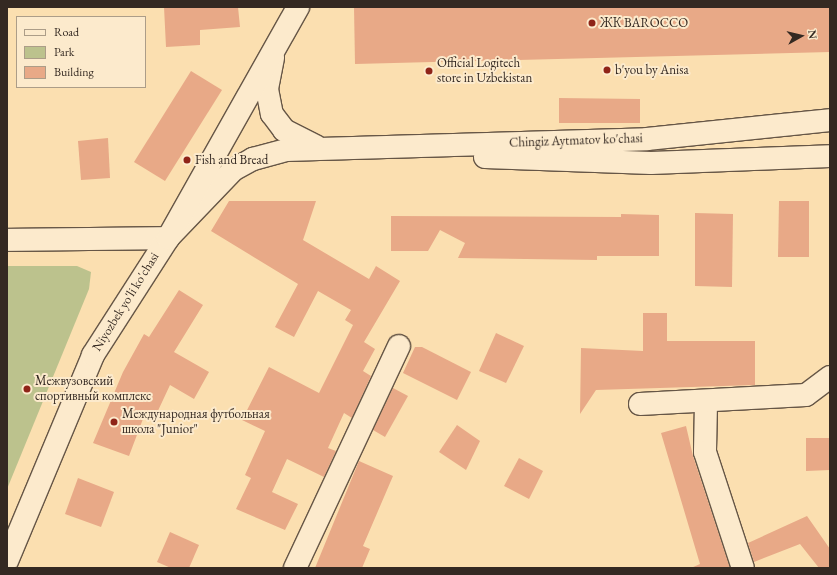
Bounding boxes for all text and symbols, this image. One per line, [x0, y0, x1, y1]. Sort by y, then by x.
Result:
place label: ЖК BAROCCO [600, 15, 688, 31]
legend [16, 16, 146, 88]
north arrow [781, 16, 821, 56]
marker: ЖК BAROCCO [587, 18, 597, 28]
text: Road [54, 24, 79, 40]
text: N [805, 29, 820, 40]
text: Park [54, 44, 74, 60]
place label: Official Logitech store in Uzbekistan [437, 56, 532, 87]
place label: b'you by Anisa [615, 62, 689, 78]
text: Building [54, 64, 94, 80]
marker: b'you by Anisa [602, 65, 612, 75]
marker: Official Logitech store in Uzbekistan [424, 66, 434, 76]
street label: Chingiz Aytmatov ko'chasi [509, 131, 643, 151]
place label: Fish and Bread [195, 152, 268, 168]
marker: Fish and Bread [182, 155, 192, 165]
street label: Niyozbek yo'li ko'chasi [89, 250, 163, 354]
place label: Межвузовский спортивный комплекс [35, 374, 151, 405]
marker: Межвузовский спортивный комплекс [22, 384, 32, 394]
place label: Международная футбольная школа "Junior" [122, 407, 270, 438]
marker: Международная футбольная школа "Junior" [109, 417, 119, 427]

